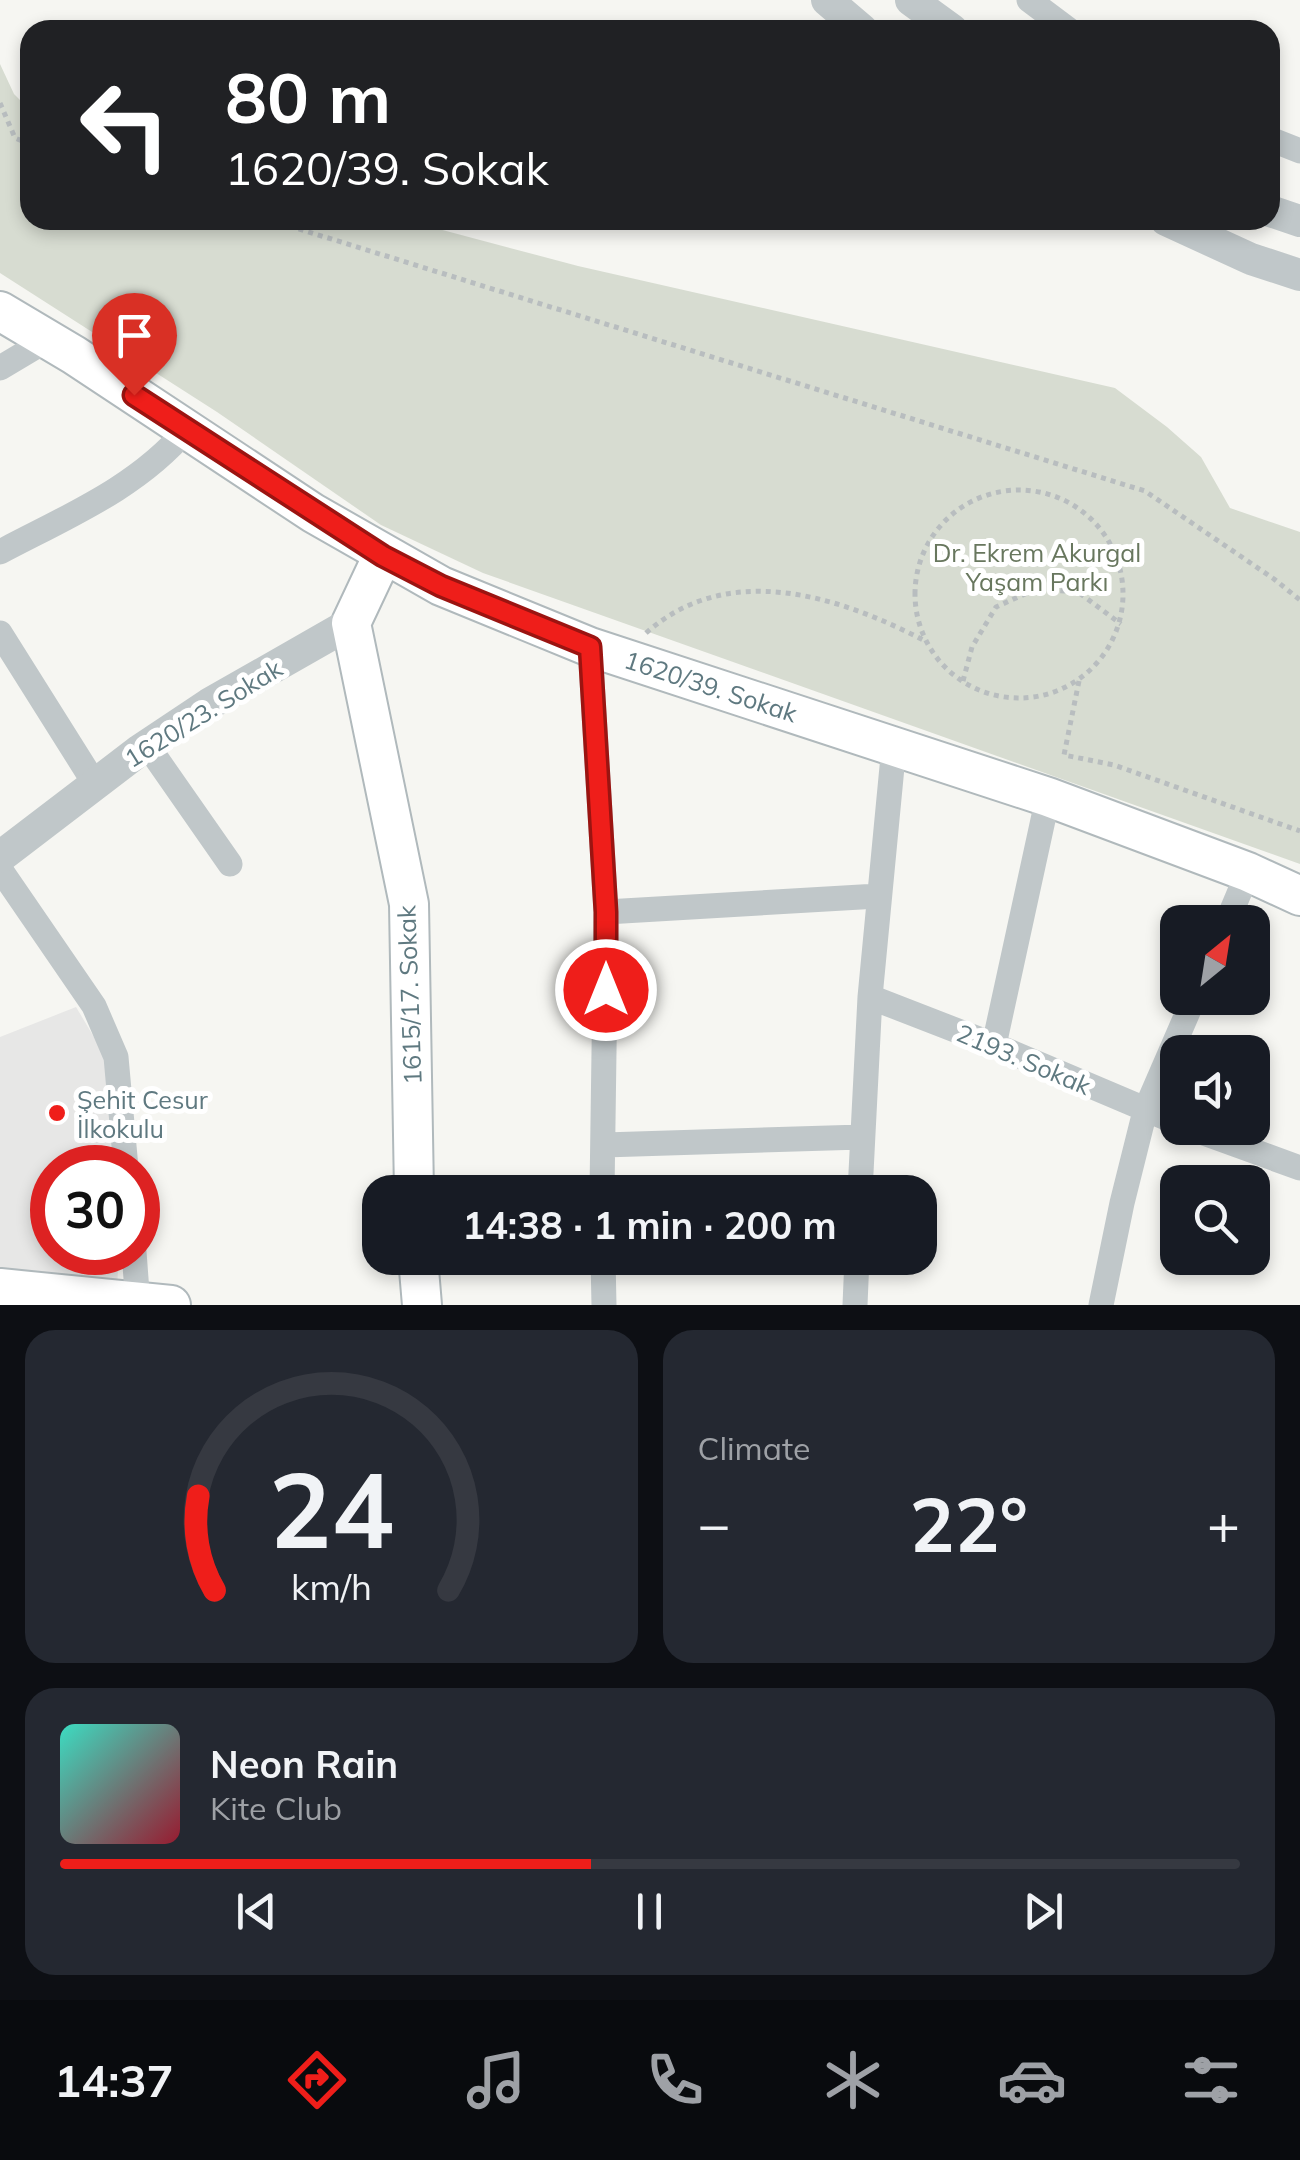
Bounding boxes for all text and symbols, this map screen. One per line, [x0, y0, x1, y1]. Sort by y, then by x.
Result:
text: 80 m [225, 53, 391, 141]
icon: left [60, 60, 190, 190]
text: 1620/39. Sokak [225, 140, 549, 196]
pin [92, 293, 177, 396]
icon: arrive [107, 308, 162, 363]
park label: Dr. Ekrem Akurgal Yaşam Parkı [933, 537, 1141, 597]
street label: 1620/39. Sokak [621, 643, 802, 729]
street label: 1620/23. Sokak [119, 652, 288, 774]
street label: 1615/17. Sokak [390, 903, 428, 1085]
north arrow [1160, 905, 1270, 1015]
map controls [1160, 905, 1270, 1275]
position arrow [554, 938, 658, 1042]
street label: 2193. Sokak [952, 1017, 1097, 1102]
button: sound [1160, 1035, 1270, 1145]
place label: Şehit Cesur İlkokulu [77, 1084, 208, 1144]
marker: Şehit Cesur İlkokulu [46, 1102, 68, 1124]
speed limit sign: 30 [30, 1145, 160, 1275]
button: search [1160, 1165, 1270, 1275]
text: 14:38 · 1 min · 200 m [462, 1201, 837, 1249]
text: Climate [698, 1428, 810, 1468]
text: 24 [269, 1443, 394, 1574]
text: 22° [910, 1477, 1028, 1571]
text: − [698, 1489, 731, 1558]
text: + [1207, 1489, 1240, 1558]
text: km/h [291, 1564, 372, 1609]
text: Neon Rain [210, 1740, 398, 1788]
text: Kite Club [210, 1788, 342, 1828]
icon: previous [229, 1884, 284, 1939]
icon: pause [622, 1884, 677, 1939]
icon: next [1016, 1884, 1071, 1939]
icon: directions [282, 2045, 352, 2115]
icon: music [461, 2045, 531, 2115]
icon: phone [640, 2045, 710, 2115]
icon: climate [818, 2045, 888, 2115]
icon: car [997, 2045, 1067, 2115]
icon: filters [1176, 2045, 1246, 2115]
text: 14:37 [54, 2052, 174, 2108]

